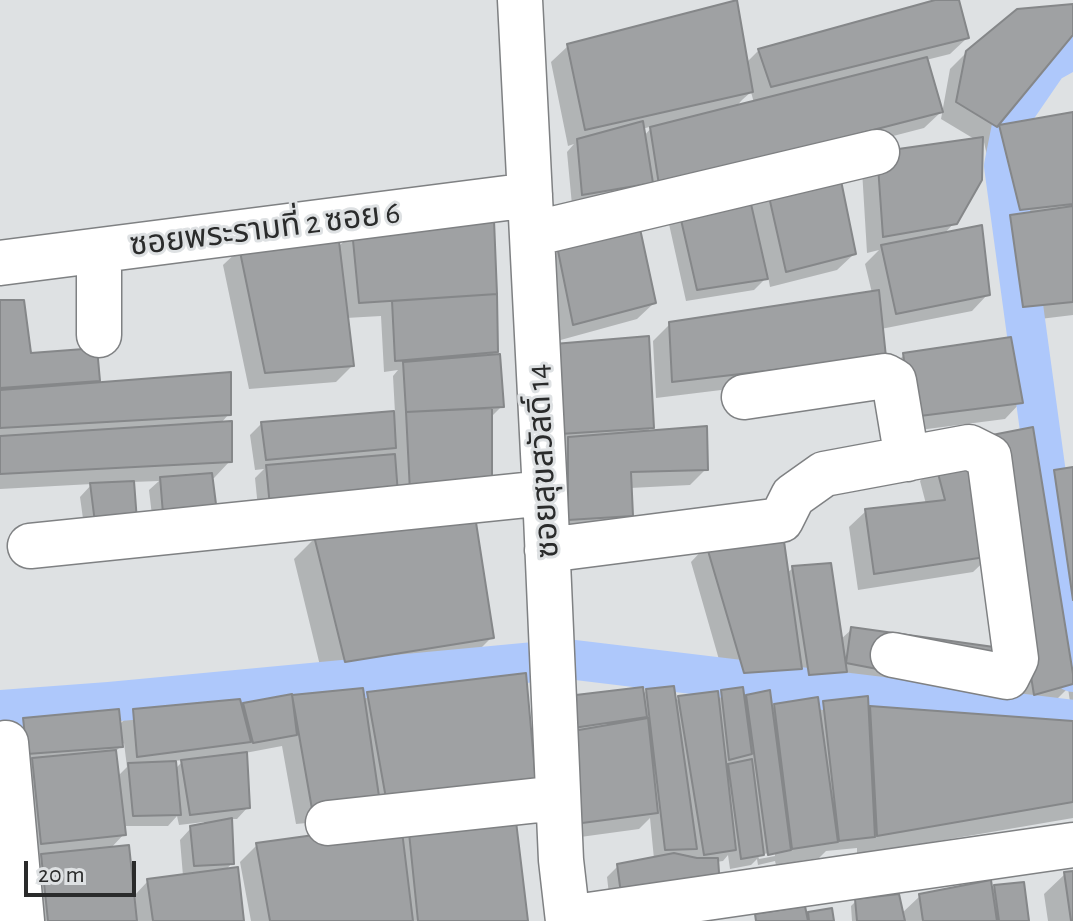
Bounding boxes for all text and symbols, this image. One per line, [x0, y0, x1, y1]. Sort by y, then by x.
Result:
street label: ซอยพระรามที่ 2 ซอย 6 [128, 193, 402, 265]
street label: ซอยสุขสวัสดิ์ 14 [519, 363, 567, 559]
scale bar [28, 845, 140, 895]
text: 20 m [38, 863, 85, 887]

